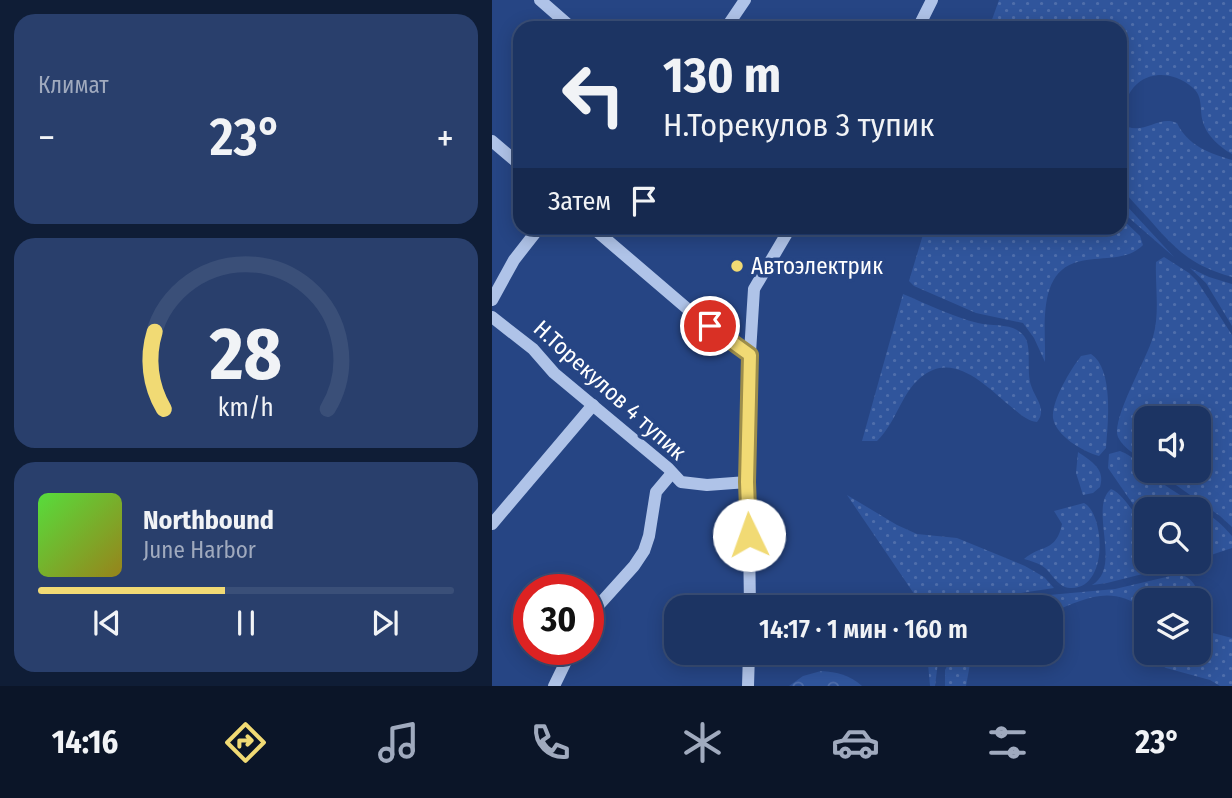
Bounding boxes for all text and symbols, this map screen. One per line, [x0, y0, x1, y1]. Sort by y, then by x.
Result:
text: 130 m [663, 46, 781, 105]
icon: left [548, 49, 639, 140]
text: Климат [38, 71, 109, 99]
text: 23° [210, 106, 282, 169]
text: Н.Торекулов 3 тупик [663, 106, 934, 144]
text: − [38, 115, 55, 161]
text: + [437, 115, 454, 161]
icon: arrive [625, 182, 663, 220]
text: Затем [548, 186, 611, 217]
place label: Автоэлектрик [751, 252, 883, 280]
marker: Автоэлектрик [729, 258, 745, 274]
pin [680, 296, 740, 356]
icon: arrive [691, 307, 729, 345]
text: 28 [209, 311, 282, 398]
street label: Н.Торекулов 4 тупик [528, 314, 692, 466]
text: km/h [218, 393, 274, 423]
map controls [1134, 406, 1211, 665]
button: sound [1134, 406, 1211, 483]
button: search [1134, 497, 1211, 574]
position arrow [712, 498, 786, 572]
text: Northbound [143, 505, 274, 536]
text: June Harbor [143, 536, 256, 564]
speed limit sign: 30 [513, 574, 604, 665]
button: layers [1134, 588, 1211, 665]
icon: previous [88, 604, 126, 642]
icon: pause [227, 604, 265, 642]
icon: next [366, 604, 404, 642]
text: 14:17 · 1 мин · 160 m [759, 614, 968, 645]
icon: directions [221, 718, 270, 767]
icon: music [374, 718, 423, 767]
icon: phone [526, 718, 575, 767]
icon: climate [678, 718, 727, 767]
icon: car [831, 718, 880, 767]
icon: filters [983, 718, 1032, 767]
text: 14:16 [52, 723, 118, 761]
text: 23° [1135, 723, 1180, 761]

